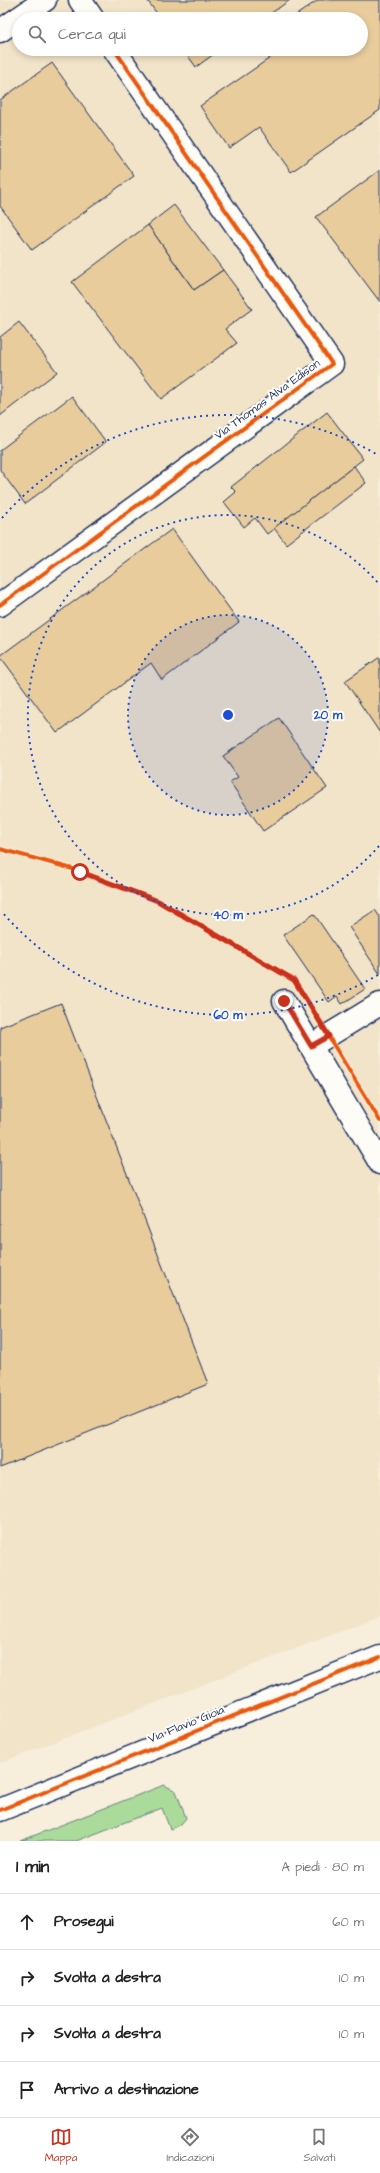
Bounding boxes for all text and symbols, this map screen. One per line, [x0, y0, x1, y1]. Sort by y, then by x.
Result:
search box [12, 12, 368, 56]
icon: search [26, 23, 48, 45]
text: Cerca qui [58, 24, 126, 45]
street label: Via Thomas Alva Edison [211, 355, 324, 444]
text: 20 m [313, 707, 343, 724]
centre of rings [221, 708, 235, 722]
route start [71, 863, 89, 881]
text: 40 m [213, 907, 244, 924]
route end [275, 992, 293, 1010]
text: 60 m [213, 1007, 243, 1024]
street label: Via Flavio Gioia [145, 1701, 227, 1748]
text: 1 min [16, 1855, 49, 1879]
text: A piedi · 80 m [281, 1858, 364, 1876]
icon: ahead [16, 1911, 38, 1933]
text: Prosegui [54, 1911, 114, 1932]
text: 60 m [332, 1913, 364, 1931]
icon: right [16, 1967, 38, 1989]
text: Svolta a destra [54, 1967, 161, 1988]
text: 10 m [339, 1969, 364, 1987]
icon: right [16, 2023, 38, 2045]
text: Svolta a destra [54, 2023, 161, 2044]
text: 10 m [339, 2025, 364, 2043]
icon: arrive [16, 2079, 38, 2101]
text: Arrivo a destinazione [54, 2079, 199, 2100]
tab: Mappa [45, 2126, 77, 2165]
tab: Indicazioni [167, 2126, 214, 2165]
tab: Salvati [303, 2126, 335, 2165]

